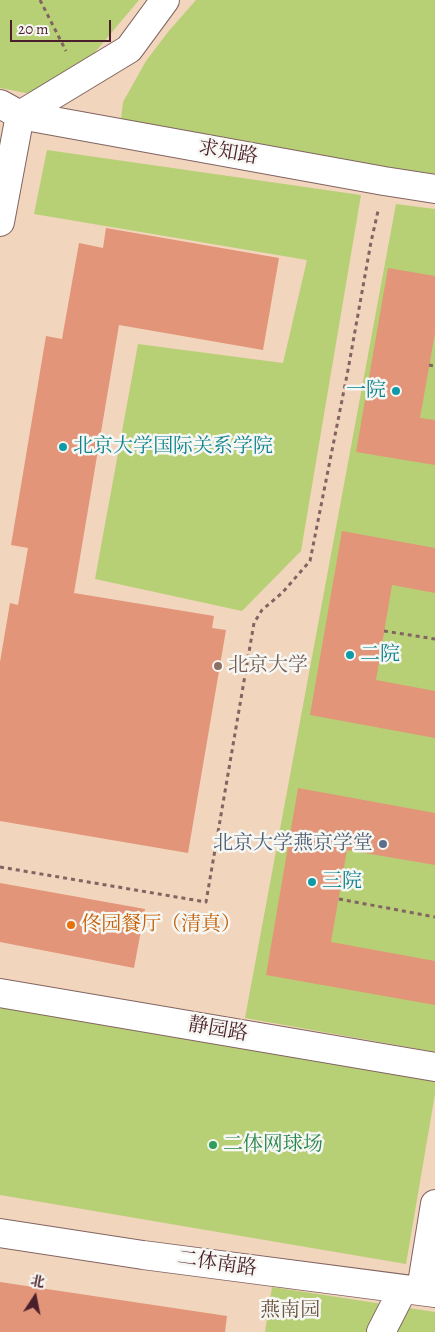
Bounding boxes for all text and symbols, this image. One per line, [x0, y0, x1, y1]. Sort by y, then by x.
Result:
scale bar [12, 10, 114, 42]
text: 20 m [18, 19, 49, 39]
street label: 求知路 [196, 136, 260, 170]
place label: 一院 [346, 379, 386, 403]
marker: 一院 [390, 385, 402, 397]
place label: 北京大学国际关系学院 [73, 435, 273, 459]
marker: 北京大学国际关系学院 [57, 441, 69, 453]
place label: 二院 [360, 643, 400, 667]
marker: 二院 [344, 649, 356, 661]
place label: 北京大学 [228, 654, 308, 678]
marker: 北京大学 [212, 660, 224, 672]
place label: 北京大学燕京学堂 [213, 832, 373, 856]
marker: 北京大学燕京学堂 [377, 838, 389, 850]
place label: 三院 [322, 870, 362, 894]
marker: 三院 [306, 876, 318, 888]
place label: 佟园餐厅（清真） [81, 913, 241, 937]
marker: 佟园餐厅（清真） [65, 919, 77, 931]
street label: 静园路 [186, 1013, 250, 1047]
place label: 二体网球场 [223, 1133, 323, 1157]
marker: 二体网球场 [207, 1139, 219, 1151]
street label: 二体南路 [176, 1247, 258, 1281]
text: 北 [29, 1271, 47, 1292]
north arrow [10, 1272, 60, 1322]
park label: 燕南园 [260, 1299, 320, 1323]

